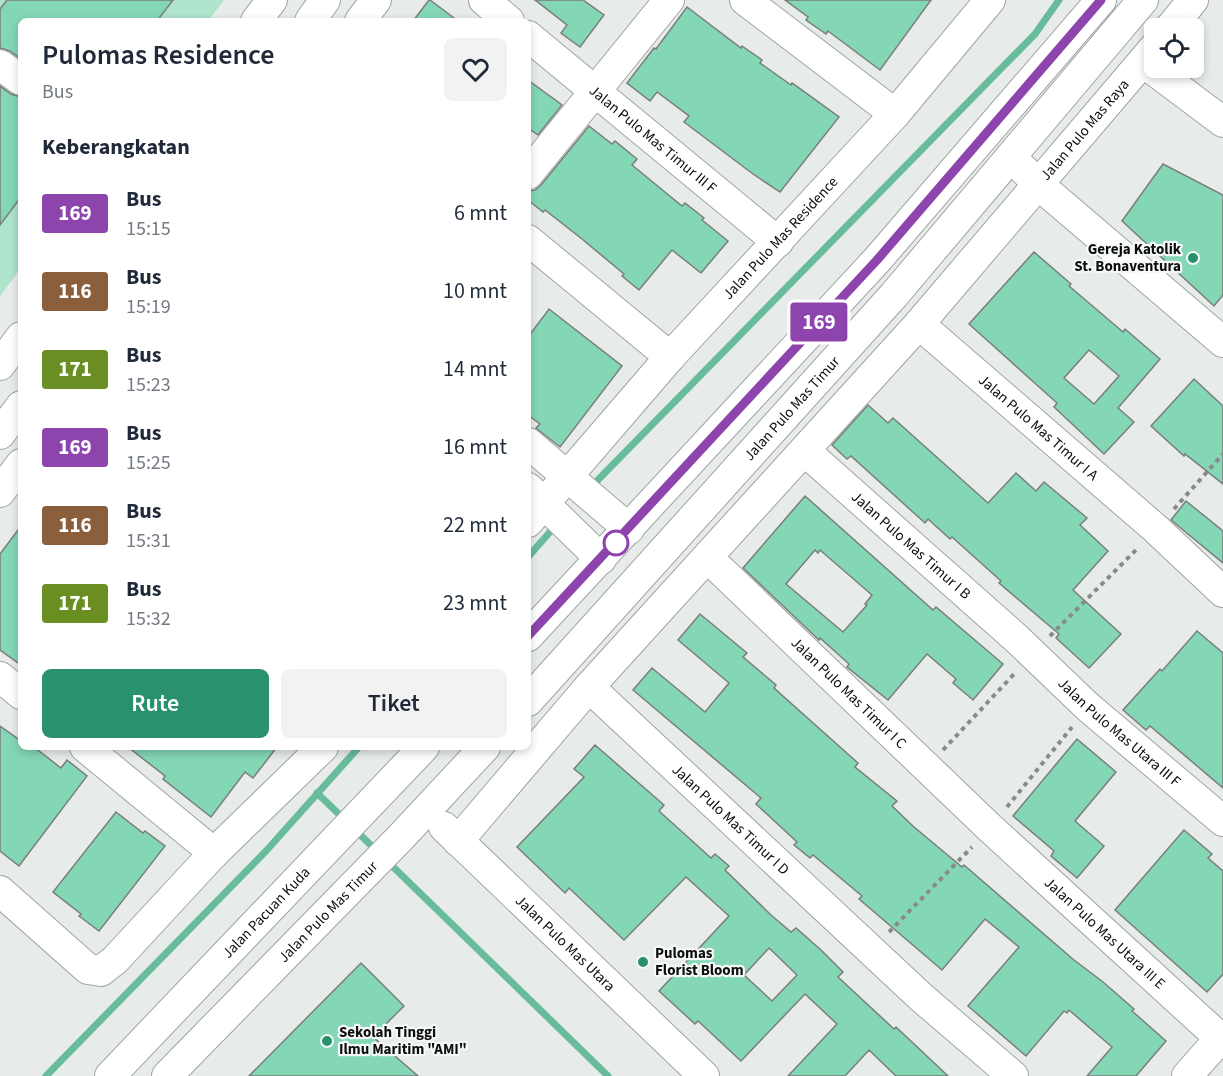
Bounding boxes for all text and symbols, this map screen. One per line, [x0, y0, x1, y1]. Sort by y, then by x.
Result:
map controls [1144, 18, 1204, 78]
button: locate [1144, 18, 1204, 78]
text: Pulomas Residence [42, 35, 275, 75]
button: heart [444, 38, 507, 101]
street label: Jalan Pulo Mas Raya [1036, 75, 1134, 185]
text: Bus [42, 78, 73, 106]
street label: Jalan Pulo Mas Timur III F [584, 81, 721, 199]
text: Keberangkatan [42, 131, 190, 163]
street label: Jalan Pulo Mas Residence [718, 172, 843, 304]
text: Bus [126, 183, 162, 215]
text: 6 mnt [454, 197, 507, 229]
text: 169 [58, 198, 92, 228]
text: 15:15 [126, 215, 171, 243]
place label: Gereja Katolik St. Bonaventura [1074, 239, 1182, 277]
marker: Gereja Katolik St. Bonaventura [1186, 251, 1200, 265]
text: Bus [126, 261, 162, 293]
text: 10 mnt [443, 275, 507, 307]
text: 116 [58, 276, 92, 306]
text: 15:19 [126, 293, 171, 321]
line badge: 169 [784, 302, 854, 342]
text: 169 [802, 307, 836, 337]
text: Bus [126, 339, 162, 371]
street label: Jalan Pulo Mas Timur [739, 351, 845, 466]
text: 14 mnt [443, 353, 507, 385]
text: 171 [58, 354, 92, 384]
street label: Jalan Pulo Mas Timur I A [974, 370, 1103, 486]
text: 15:23 [126, 371, 171, 399]
text: Bus [126, 417, 162, 449]
text: 16 mnt [443, 431, 507, 463]
text: 169 [58, 432, 92, 462]
text: 15:25 [126, 449, 171, 477]
street label: Jalan Pulo Mas Timur I B [847, 487, 975, 604]
text: Bus [126, 495, 162, 527]
text: 22 mnt [443, 509, 507, 541]
text: 116 [58, 510, 92, 540]
text: 15:31 [126, 527, 171, 555]
unlabelled marker [603, 530, 629, 556]
text: Bus [126, 573, 162, 605]
text: 23 mnt [443, 587, 507, 619]
text: 171 [58, 588, 92, 618]
text: 15:32 [126, 605, 171, 633]
street label: Jalan Pulo Mas Timur I C [786, 633, 911, 754]
button: Rute [42, 669, 269, 738]
button: Tiket [281, 669, 507, 738]
street label: Jalan Pulo Mas Utara III F [1053, 674, 1186, 792]
street label: Jalan Pulo Mas Timur I D [667, 760, 794, 880]
street label: Jalan Pulo Mas Timur [274, 856, 383, 967]
street label: Jalan Pacuan Kuda [218, 863, 315, 963]
street label: Jalan Pulo Mas Utara III E [1039, 873, 1170, 994]
street label: Jalan Pulo Mas Utara [510, 891, 620, 997]
place label: Pulomas Florist Bloom [655, 943, 744, 981]
marker: Pulomas Florist Bloom [636, 955, 650, 969]
place label: Sekolah Tinggi Ilmu Maritim "AMI" [339, 1022, 467, 1060]
marker: Sekolah Tinggi Ilmu Maritim "AMI" [320, 1034, 334, 1048]

